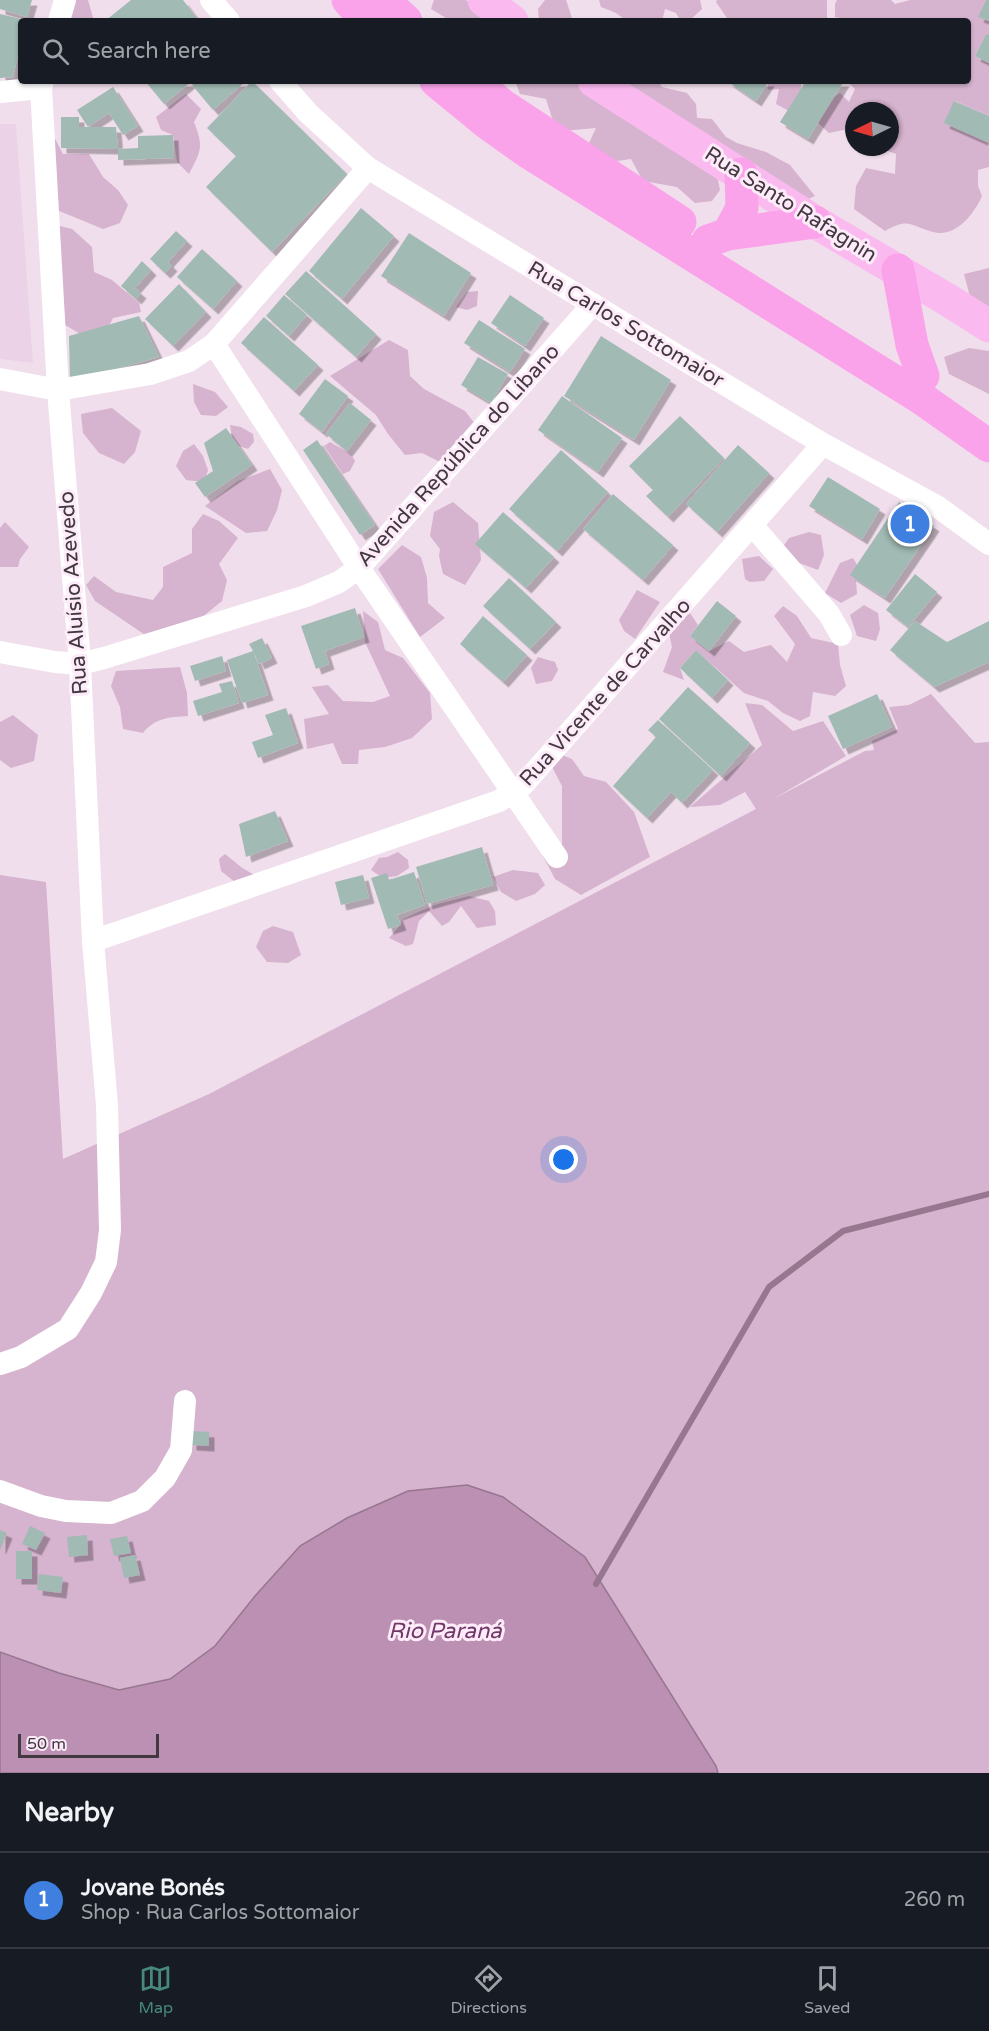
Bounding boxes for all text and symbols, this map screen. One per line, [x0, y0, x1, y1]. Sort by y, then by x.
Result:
search box [18, 18, 971, 84]
icon: search [39, 35, 72, 68]
text: Search here [87, 38, 211, 64]
north arrow [845, 102, 899, 156]
street label: Rua Santo Rafagnin [700, 141, 881, 268]
street label: Rua Carlos Sottomaior [523, 256, 728, 393]
street label: Avenida República do Líbano [352, 339, 565, 572]
street label: Rua Aluísio Azevedo [54, 490, 93, 696]
pin: 1 [890, 502, 930, 546]
street label: Rua Vicente de Carvalho [514, 593, 696, 791]
your location [549, 1145, 578, 1174]
water label: Rio Paraná [388, 1618, 502, 1644]
scale bar [18, 1731, 159, 1758]
text: 50 m [27, 1734, 66, 1754]
text: Nearby [24, 1797, 114, 1828]
text: Jovane Bonés [81, 1875, 225, 1901]
text: 1 [37, 1888, 50, 1912]
text: 260 m [904, 1888, 965, 1912]
text: Shop · Rua Carlos Sottomaior [81, 1901, 359, 1925]
tab: Map [139, 1962, 173, 2018]
tab: Directions [450, 1962, 527, 2018]
tab: Saved [804, 1962, 850, 2018]

